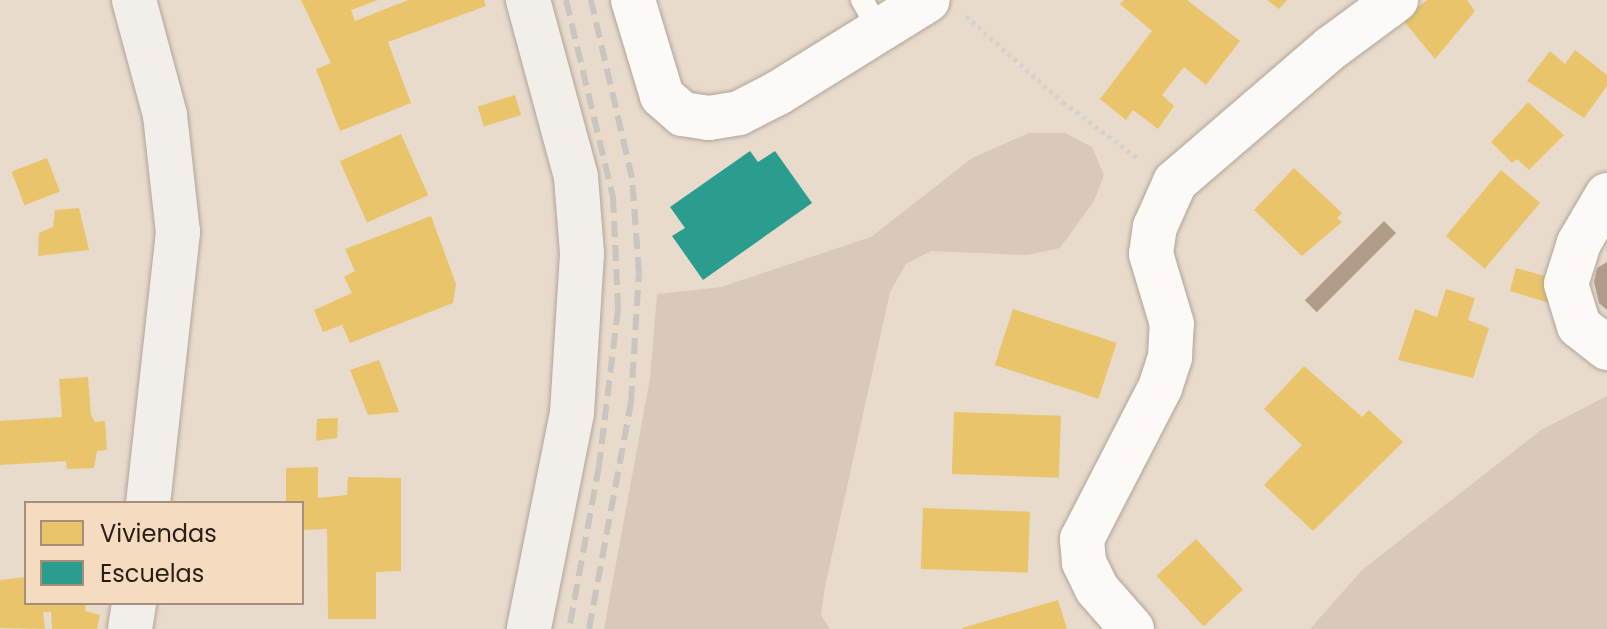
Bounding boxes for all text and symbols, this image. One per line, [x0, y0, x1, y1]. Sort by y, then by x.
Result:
legend [24, 501, 304, 605]
text: Viviendas [100, 517, 217, 550]
text: Escuelas [100, 557, 204, 590]

